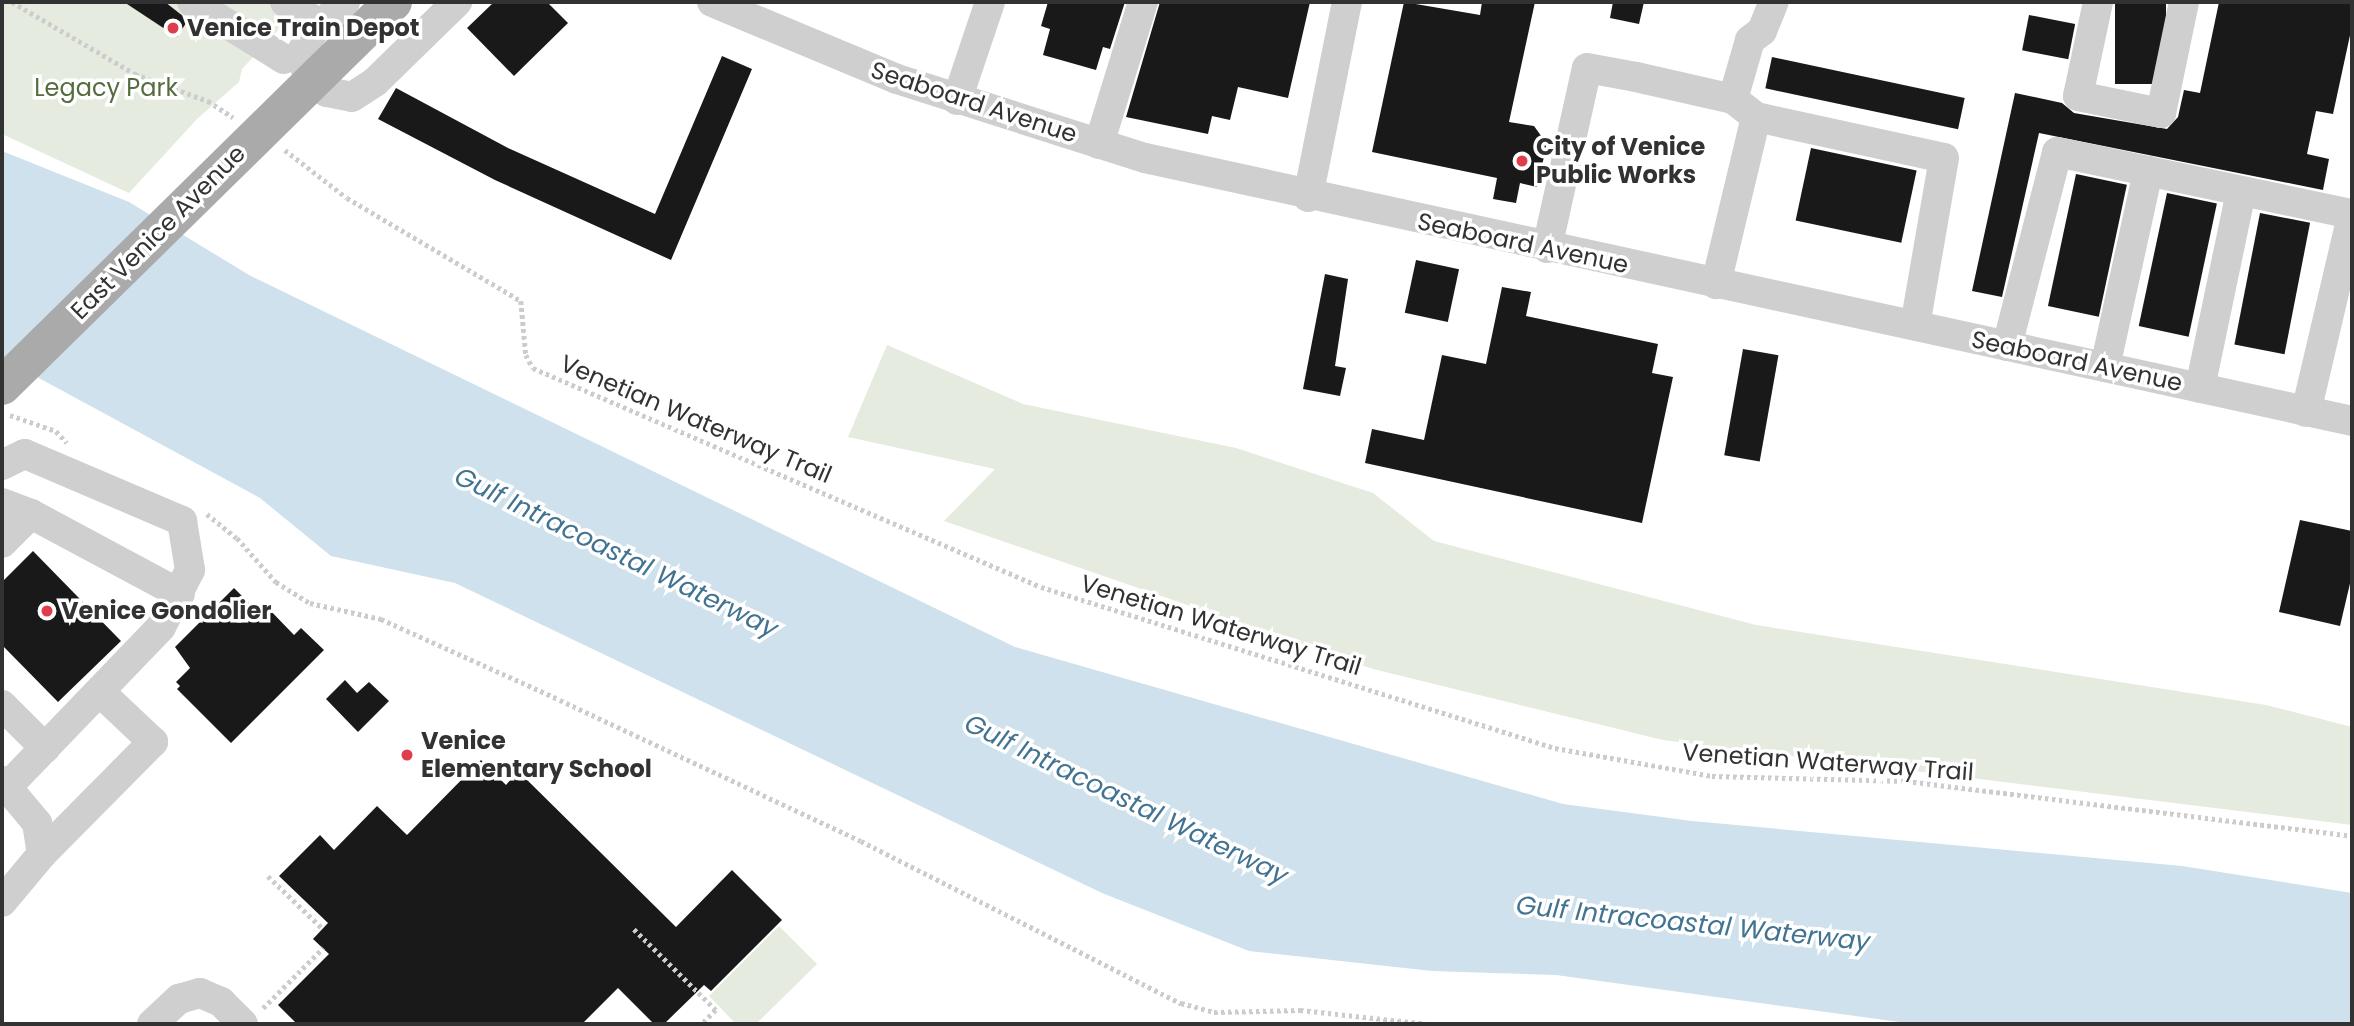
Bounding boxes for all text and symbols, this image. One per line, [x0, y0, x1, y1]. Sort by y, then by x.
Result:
place label: Venice Train Depot [187, 14, 420, 42]
marker: Venice Train Depot [165, 20, 181, 36]
street label: Seaboard Avenue [867, 55, 1081, 149]
park label: Legacy Park [34, 74, 178, 102]
place label: City of Venice Public Works [1536, 133, 1705, 189]
street label: East Venice Avenue [65, 139, 251, 325]
marker: City of Venice Public Works [1514, 153, 1530, 169]
street label: Seaboard Avenue [1415, 207, 1631, 279]
street label: Seaboard Avenue [1969, 325, 2185, 397]
street label: Venetian Waterway Trail [556, 349, 836, 489]
water label: Gulf Intracoastal Waterway [449, 461, 783, 645]
street label: Venetian Waterway Trail [1077, 569, 1365, 681]
place label: Venice Gondolier [61, 597, 272, 625]
marker: Venice Gondolier [39, 603, 55, 619]
water label: Gulf Intracoastal Waterway [959, 708, 1293, 892]
place label: Venice Elementary School [421, 727, 652, 783]
street label: Venetian Waterway Trail [1681, 737, 1975, 787]
marker: Venice Elementary School [399, 747, 415, 763]
water label: Gulf Intracoastal Waterway [1514, 890, 1872, 958]

